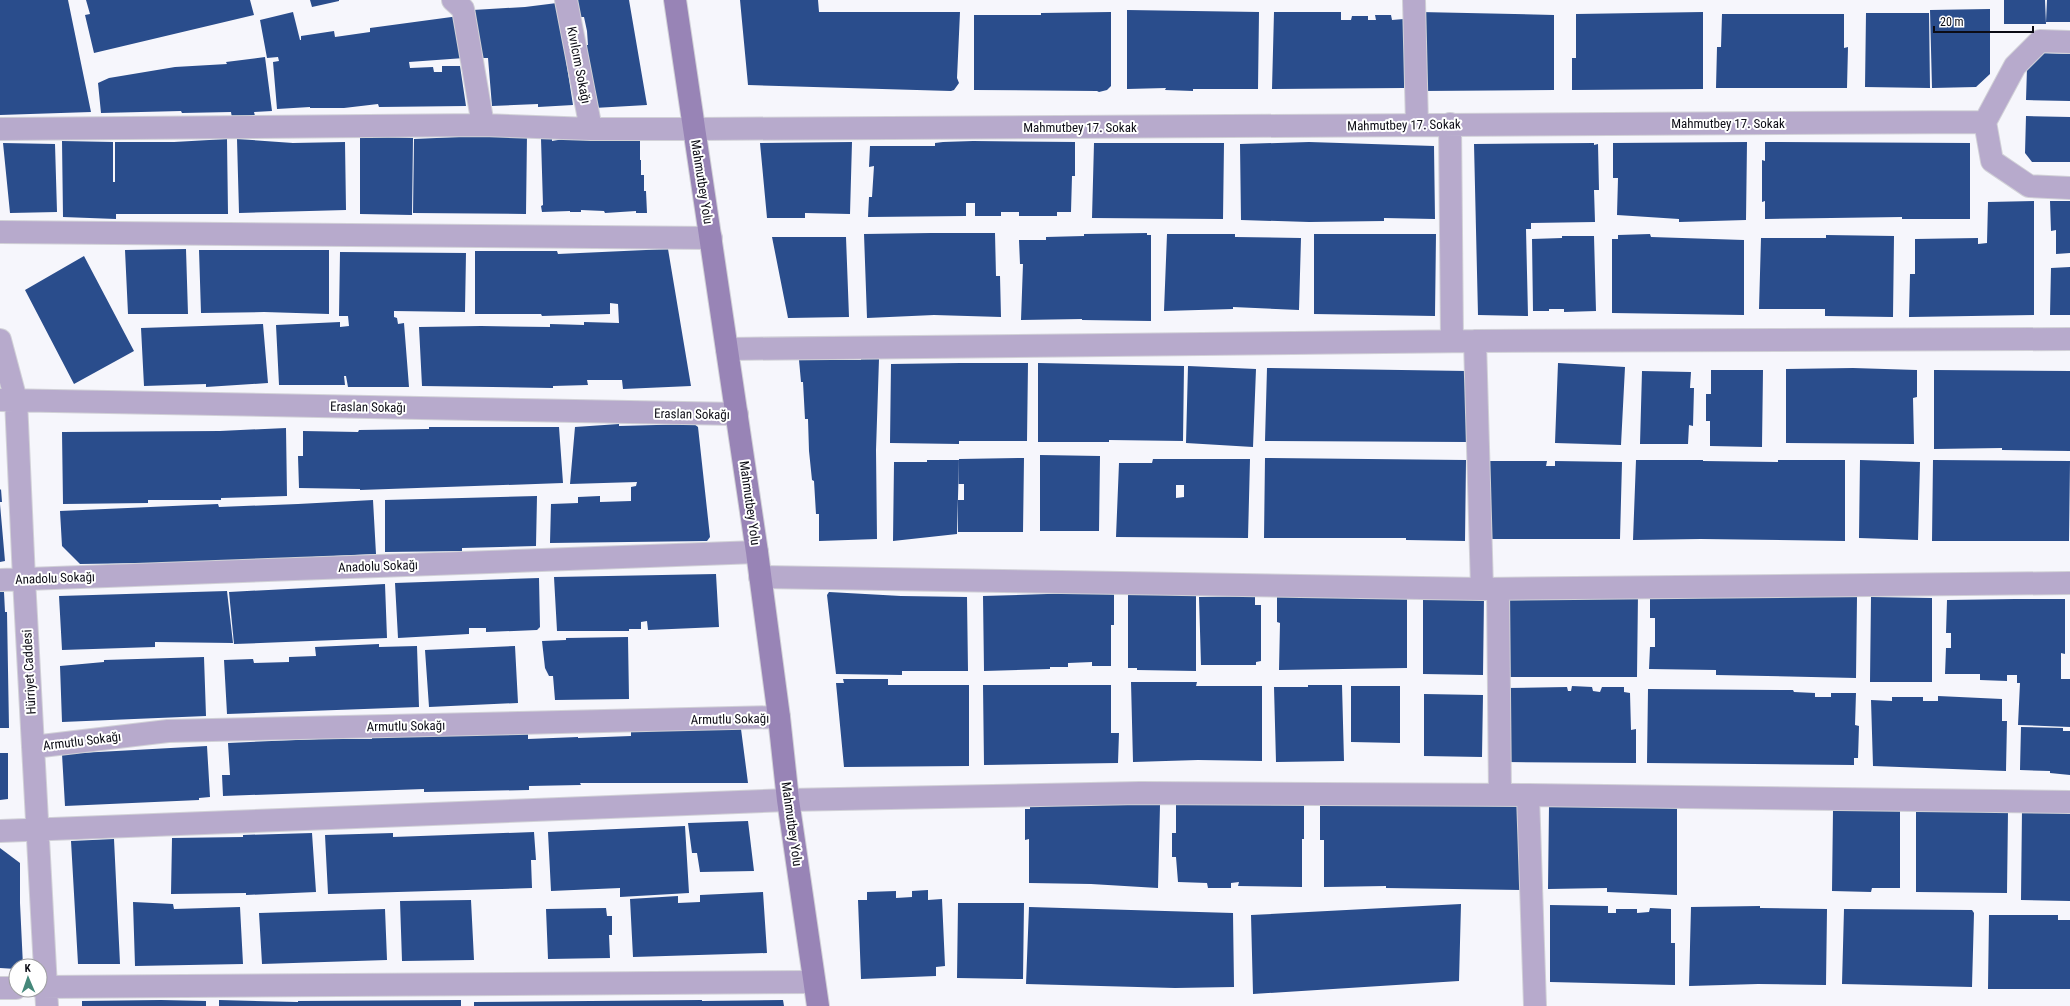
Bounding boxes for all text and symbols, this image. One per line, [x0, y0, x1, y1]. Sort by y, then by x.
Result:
scale bar [1934, 8, 2033, 34]
text: 20 m [1940, 15, 1964, 29]
street label: Kıvılcım Sokağı [564, 25, 594, 105]
street label: Mahmutbey 17. Sokak [1671, 116, 1785, 131]
street label: Mahmutbey 17. Sokak [1347, 117, 1461, 133]
street label: Mahmutbey 17. Sokak [1023, 120, 1137, 135]
street label: Mahmutbey Yolu [688, 139, 716, 225]
street label: Eraslan Sokağı [330, 399, 406, 415]
street label: Eraslan Sokağı [654, 406, 730, 422]
street label: Mahmutbey Yolu [737, 460, 763, 546]
street label: Anadolu Sokağı [338, 557, 418, 575]
street label: Anadolu Sokağı [15, 569, 95, 587]
street label: Hürriyet Caddesi [19, 629, 39, 715]
street label: Armutlu Sokağı [691, 711, 769, 727]
street label: Armutlu Sokağı [367, 718, 445, 734]
street label: Armutlu Sokağı [42, 729, 122, 753]
street label: Mahmutbey Yolu [779, 781, 805, 867]
north arrow [8, 958, 48, 998]
text: K [24, 962, 32, 975]

